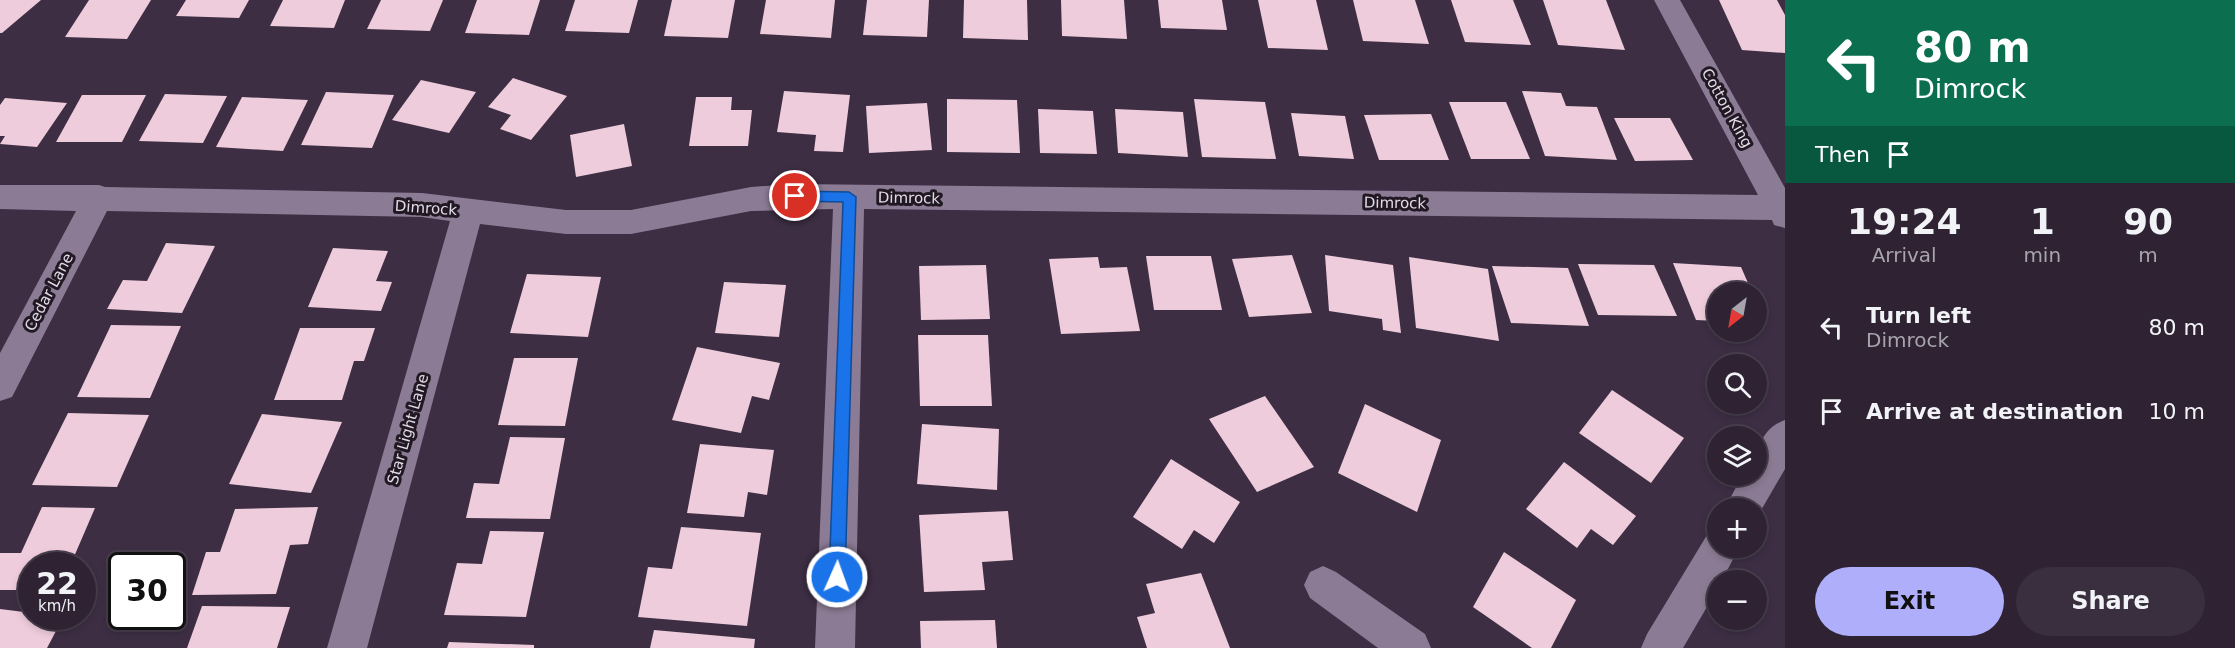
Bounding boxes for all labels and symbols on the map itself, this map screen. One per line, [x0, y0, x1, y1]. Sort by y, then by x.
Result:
street label: Cotton King [1698, 65, 1756, 151]
pin [769, 170, 820, 221]
street label: Dimrock [878, 188, 941, 208]
street label: Dimrock [1364, 193, 1427, 213]
street label: Dimrock [394, 197, 458, 219]
street label: Cedar Lane [21, 250, 77, 334]
north arrow [1707, 282, 1767, 342]
street label: Star Light Lane [384, 372, 432, 486]
position arrow [805, 545, 869, 609]
speed limit sign: 30 [108, 552, 186, 630]

